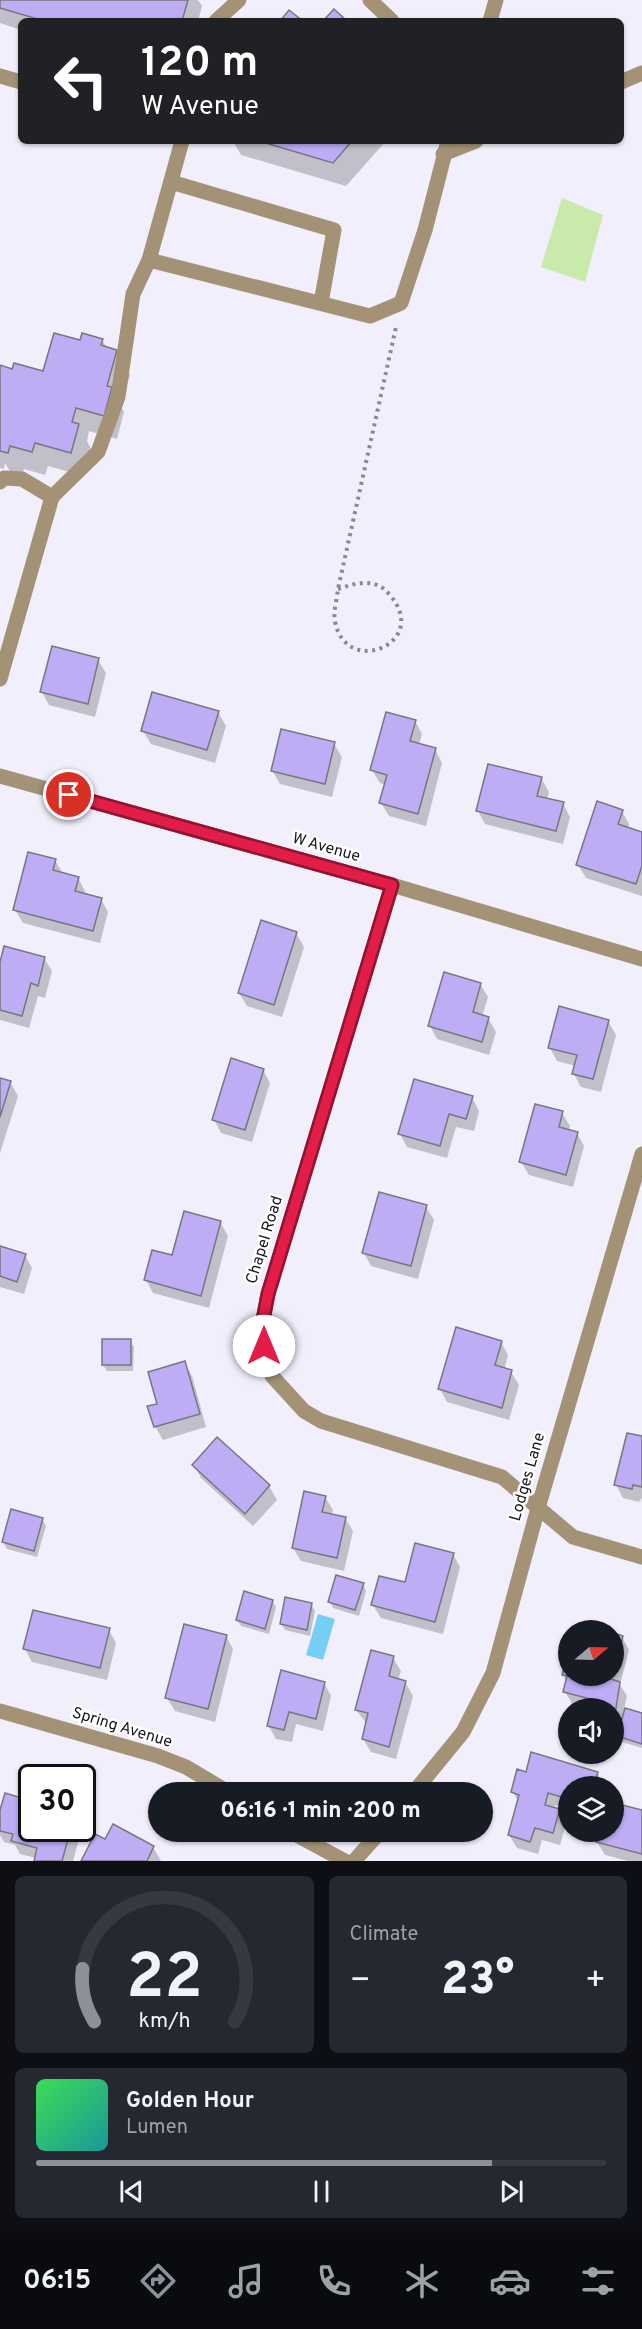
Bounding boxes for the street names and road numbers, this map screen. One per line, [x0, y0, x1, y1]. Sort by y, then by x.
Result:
street label: W Avenue [290, 829, 362, 867]
street label: Chapel Road [242, 1194, 288, 1286]
street label: Lodges Lane [506, 1430, 550, 1524]
street label: Spring Avenue [70, 1703, 174, 1753]

